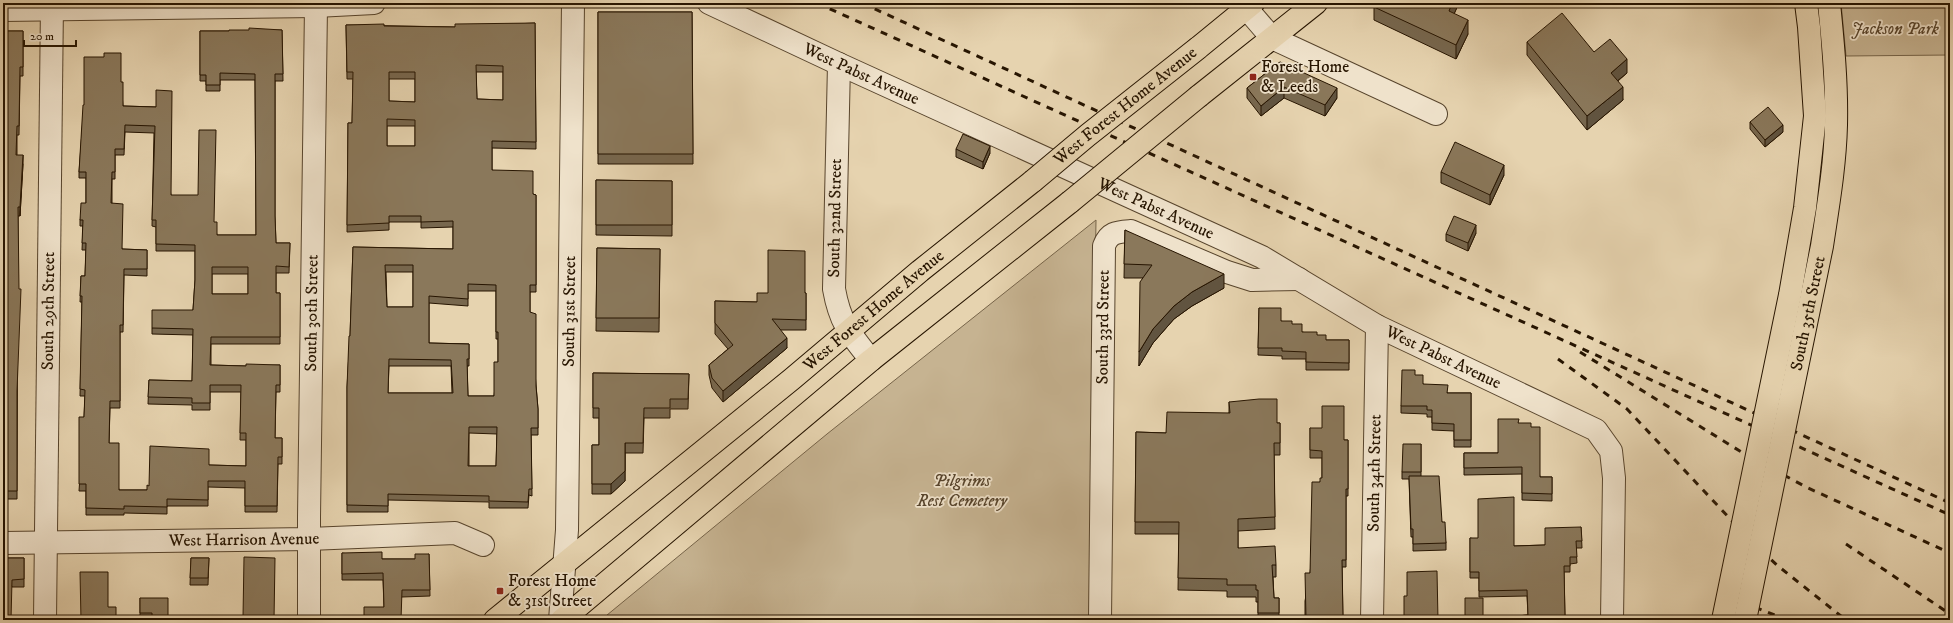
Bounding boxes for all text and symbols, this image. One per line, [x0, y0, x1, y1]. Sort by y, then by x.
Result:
park label: Jackson Park [1851, 18, 1940, 40]
scale bar [24, 22, 76, 48]
text: 20 m [30, 29, 54, 44]
street label: West Pabst Avenue [799, 37, 923, 110]
street label: West Forest Home Avenue [1048, 42, 1202, 171]
place label: Forest Home & Leeds [1261, 56, 1349, 98]
marker: Forest Home & Leeds [1248, 72, 1258, 82]
street label: South 32nd Street [823, 158, 847, 278]
street label: West Pabst Avenue [1093, 172, 1218, 245]
street label: West Forest Home Avenue [798, 245, 949, 377]
street label: South 29th Street [37, 251, 60, 370]
street label: South 30th Street [300, 254, 324, 372]
street label: South 35th Street [1786, 254, 1831, 373]
street label: South 31st Street [558, 255, 581, 367]
street label: South 33rd Street [1092, 269, 1115, 385]
street label: West Pabst Avenue [1381, 320, 1505, 394]
street label: South 34th Street [1362, 413, 1387, 532]
park label: Pilgrims Rest Cemetery [916, 470, 1008, 512]
street label: West Harrison Avenue [167, 528, 320, 552]
place label: Forest Home & 31st Street [508, 570, 596, 612]
marker: Forest Home & 31st Street [495, 586, 505, 596]

